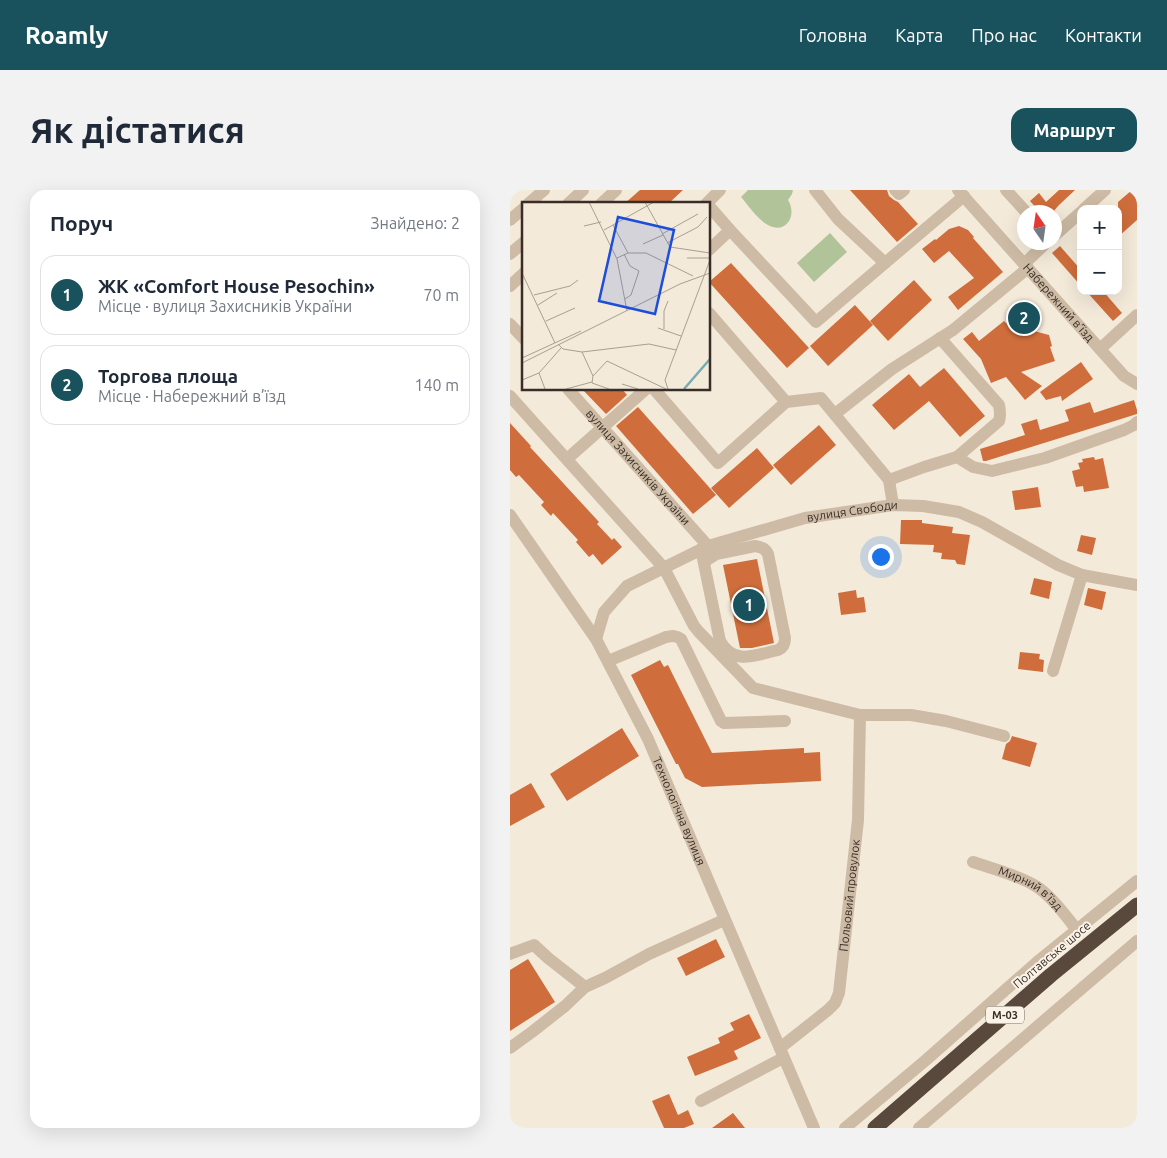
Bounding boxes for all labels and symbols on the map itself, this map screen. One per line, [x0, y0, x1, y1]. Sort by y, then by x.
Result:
inset map [522, 202, 710, 390]
north arrow [1017, 205, 1062, 250]
street label: Набережний в’їзд [1021, 261, 1097, 344]
pin: 2 [1008, 299, 1040, 337]
street label: вулиця Захисників України [584, 407, 693, 527]
street label: вулиця Свободи [806, 498, 898, 524]
your location [868, 544, 894, 570]
pin: 1 [733, 586, 765, 624]
street label: Технологічна вулиця [650, 755, 708, 867]
street label: Польовий провулок [837, 839, 862, 952]
street label: Мирний в’їзд [997, 864, 1065, 913]
street label: Полтавське шосе [1011, 919, 1093, 991]
road number: М-03 [986, 1006, 1024, 1024]

